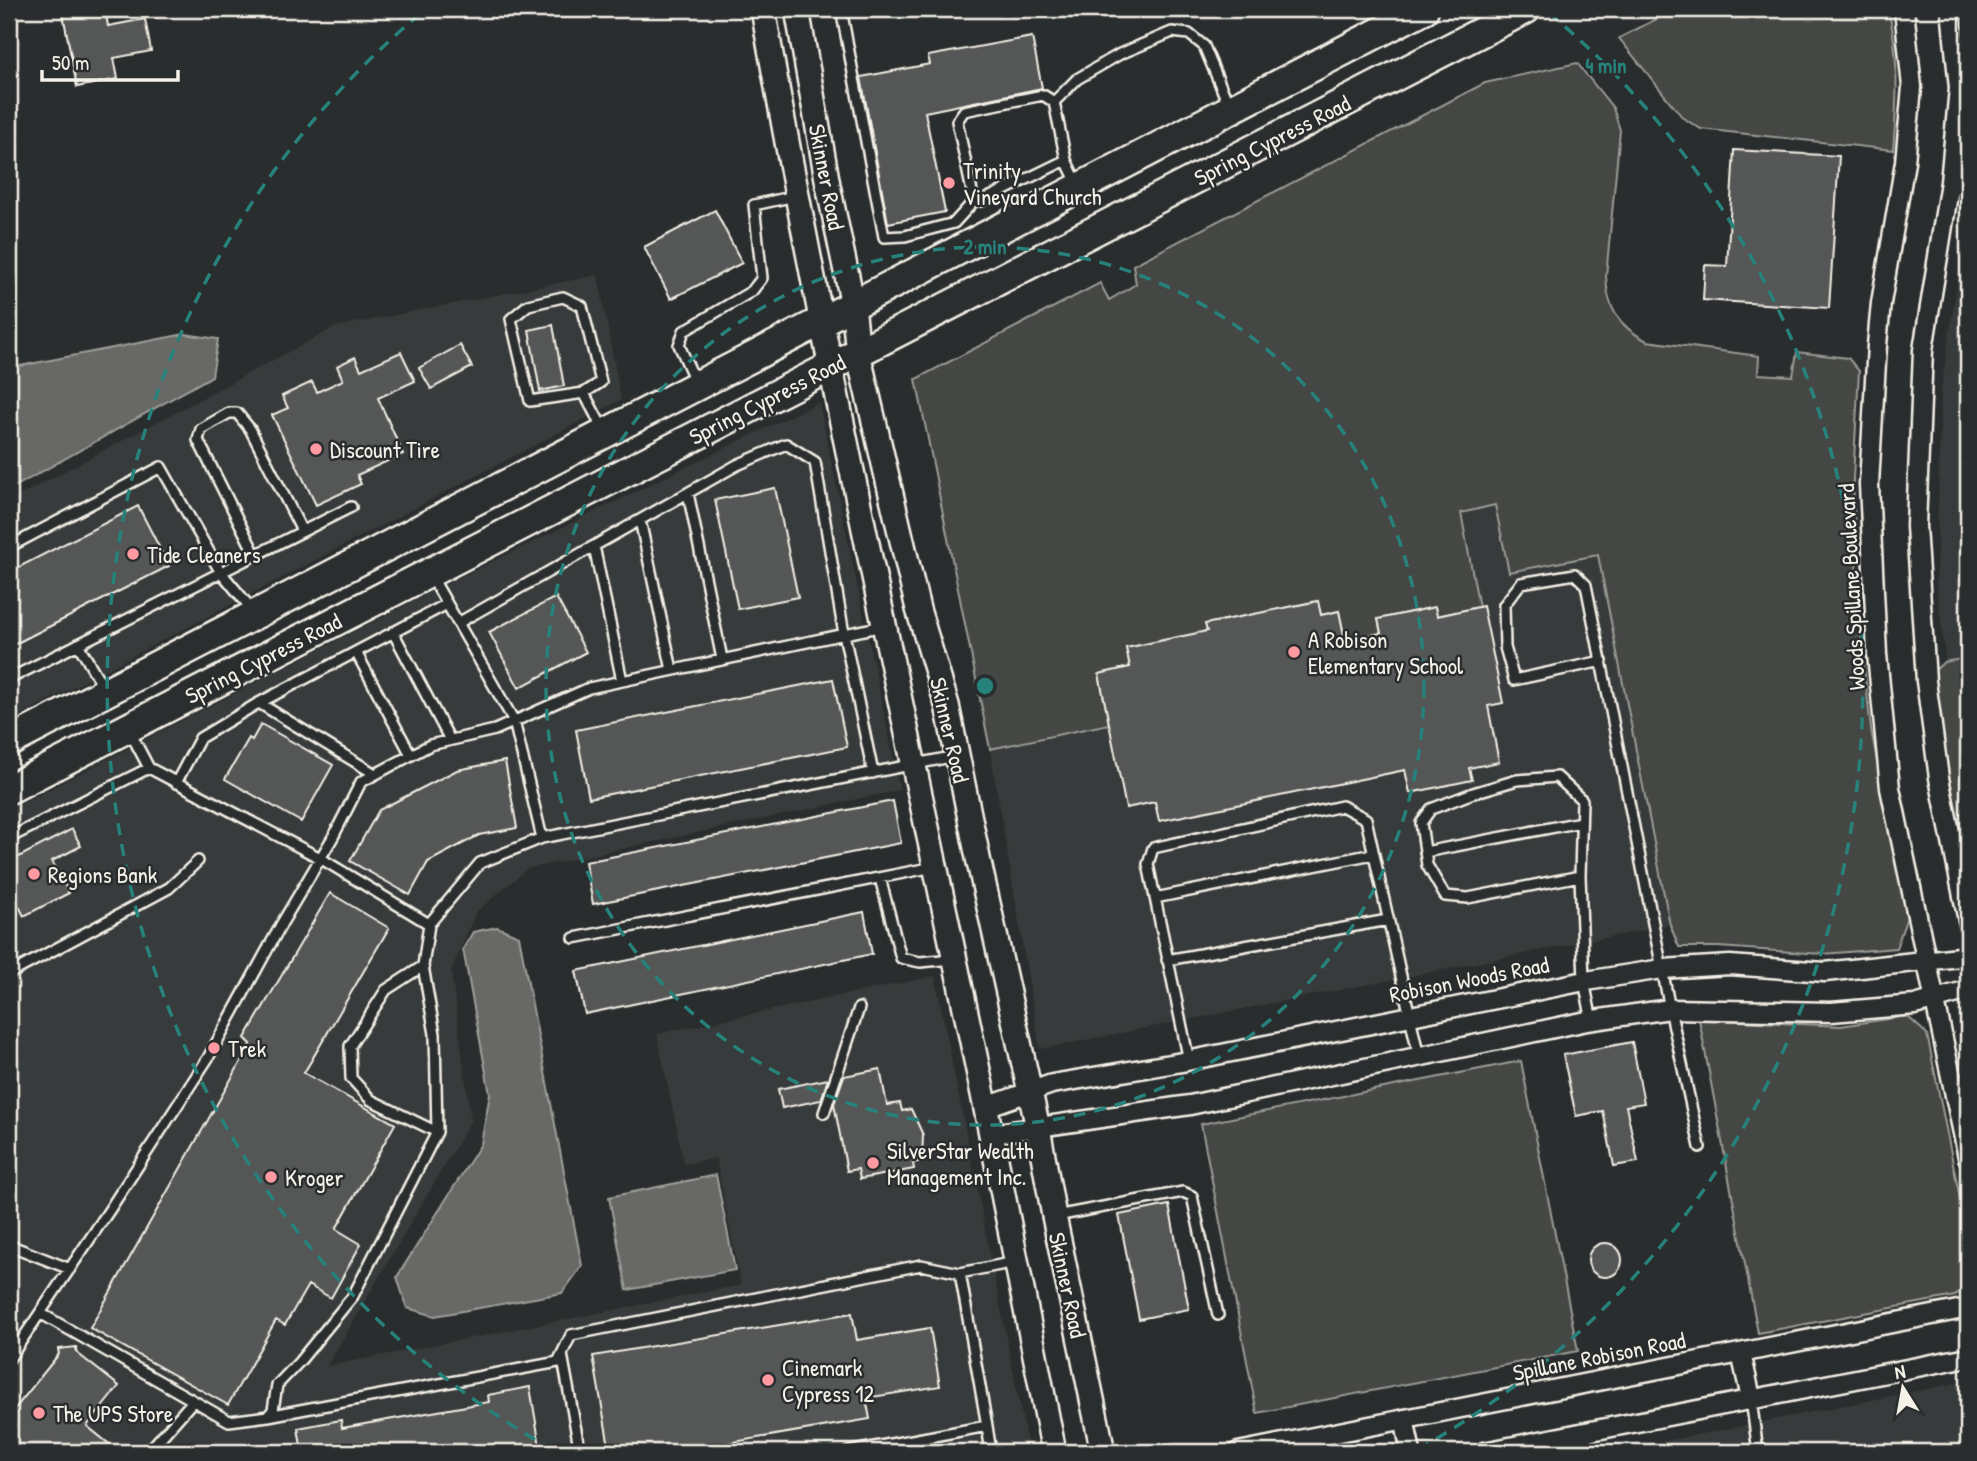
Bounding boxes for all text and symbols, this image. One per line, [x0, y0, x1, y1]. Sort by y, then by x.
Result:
scale bar [42, 38, 178, 82]
text: 50 m [52, 48, 89, 77]
text: 4 min [1585, 51, 1627, 80]
street label: Spring Cypress Road [1189, 87, 1355, 193]
street label: Skinner Road [802, 122, 852, 233]
place label: Trinity Vineyard Church [963, 155, 1102, 212]
marker: Trinity Vineyard Church [941, 175, 957, 191]
text: 2 min [963, 232, 1007, 261]
street label: Spring Cypress Road [684, 346, 850, 452]
place label: Discount Tire [330, 434, 440, 465]
marker: Discount Tire [308, 441, 324, 457]
street label: Woods Spillane Boulevard [1830, 483, 1872, 691]
place label: Tide Cleaners [147, 539, 261, 570]
marker: Tide Cleaners [125, 546, 141, 562]
street label: Spring Cypress Road [180, 605, 346, 711]
place label: A Robison Elementary School [1308, 624, 1464, 681]
marker: A Robison Elementary School [1286, 644, 1302, 660]
street label: Skinner Road [923, 674, 977, 786]
centre of rings [973, 674, 997, 698]
place label: Regions Bank [48, 859, 158, 890]
marker: Regions Bank [26, 866, 42, 882]
street label: Robison Woods Road [1387, 948, 1551, 1010]
place label: Trek [228, 1033, 267, 1064]
marker: Trek [206, 1040, 222, 1056]
place label: SilverStar Wealth Management Inc. [887, 1135, 1034, 1192]
marker: SilverStar Wealth Management Inc. [865, 1155, 881, 1171]
place label: Kroger [285, 1162, 344, 1193]
marker: Kroger [263, 1169, 279, 1185]
street label: Skinner Road [1042, 1229, 1094, 1341]
street label: Spillane Robison Road [1510, 1324, 1688, 1388]
place label: Cinemark Cypress 12 [782, 1352, 875, 1409]
north arrow [1868, 1352, 1938, 1422]
text: N [1892, 1358, 1907, 1385]
marker: Cinemark Cypress 12 [760, 1372, 776, 1388]
place label: The UPS Store [53, 1398, 173, 1429]
marker: The UPS Store [31, 1405, 47, 1421]

